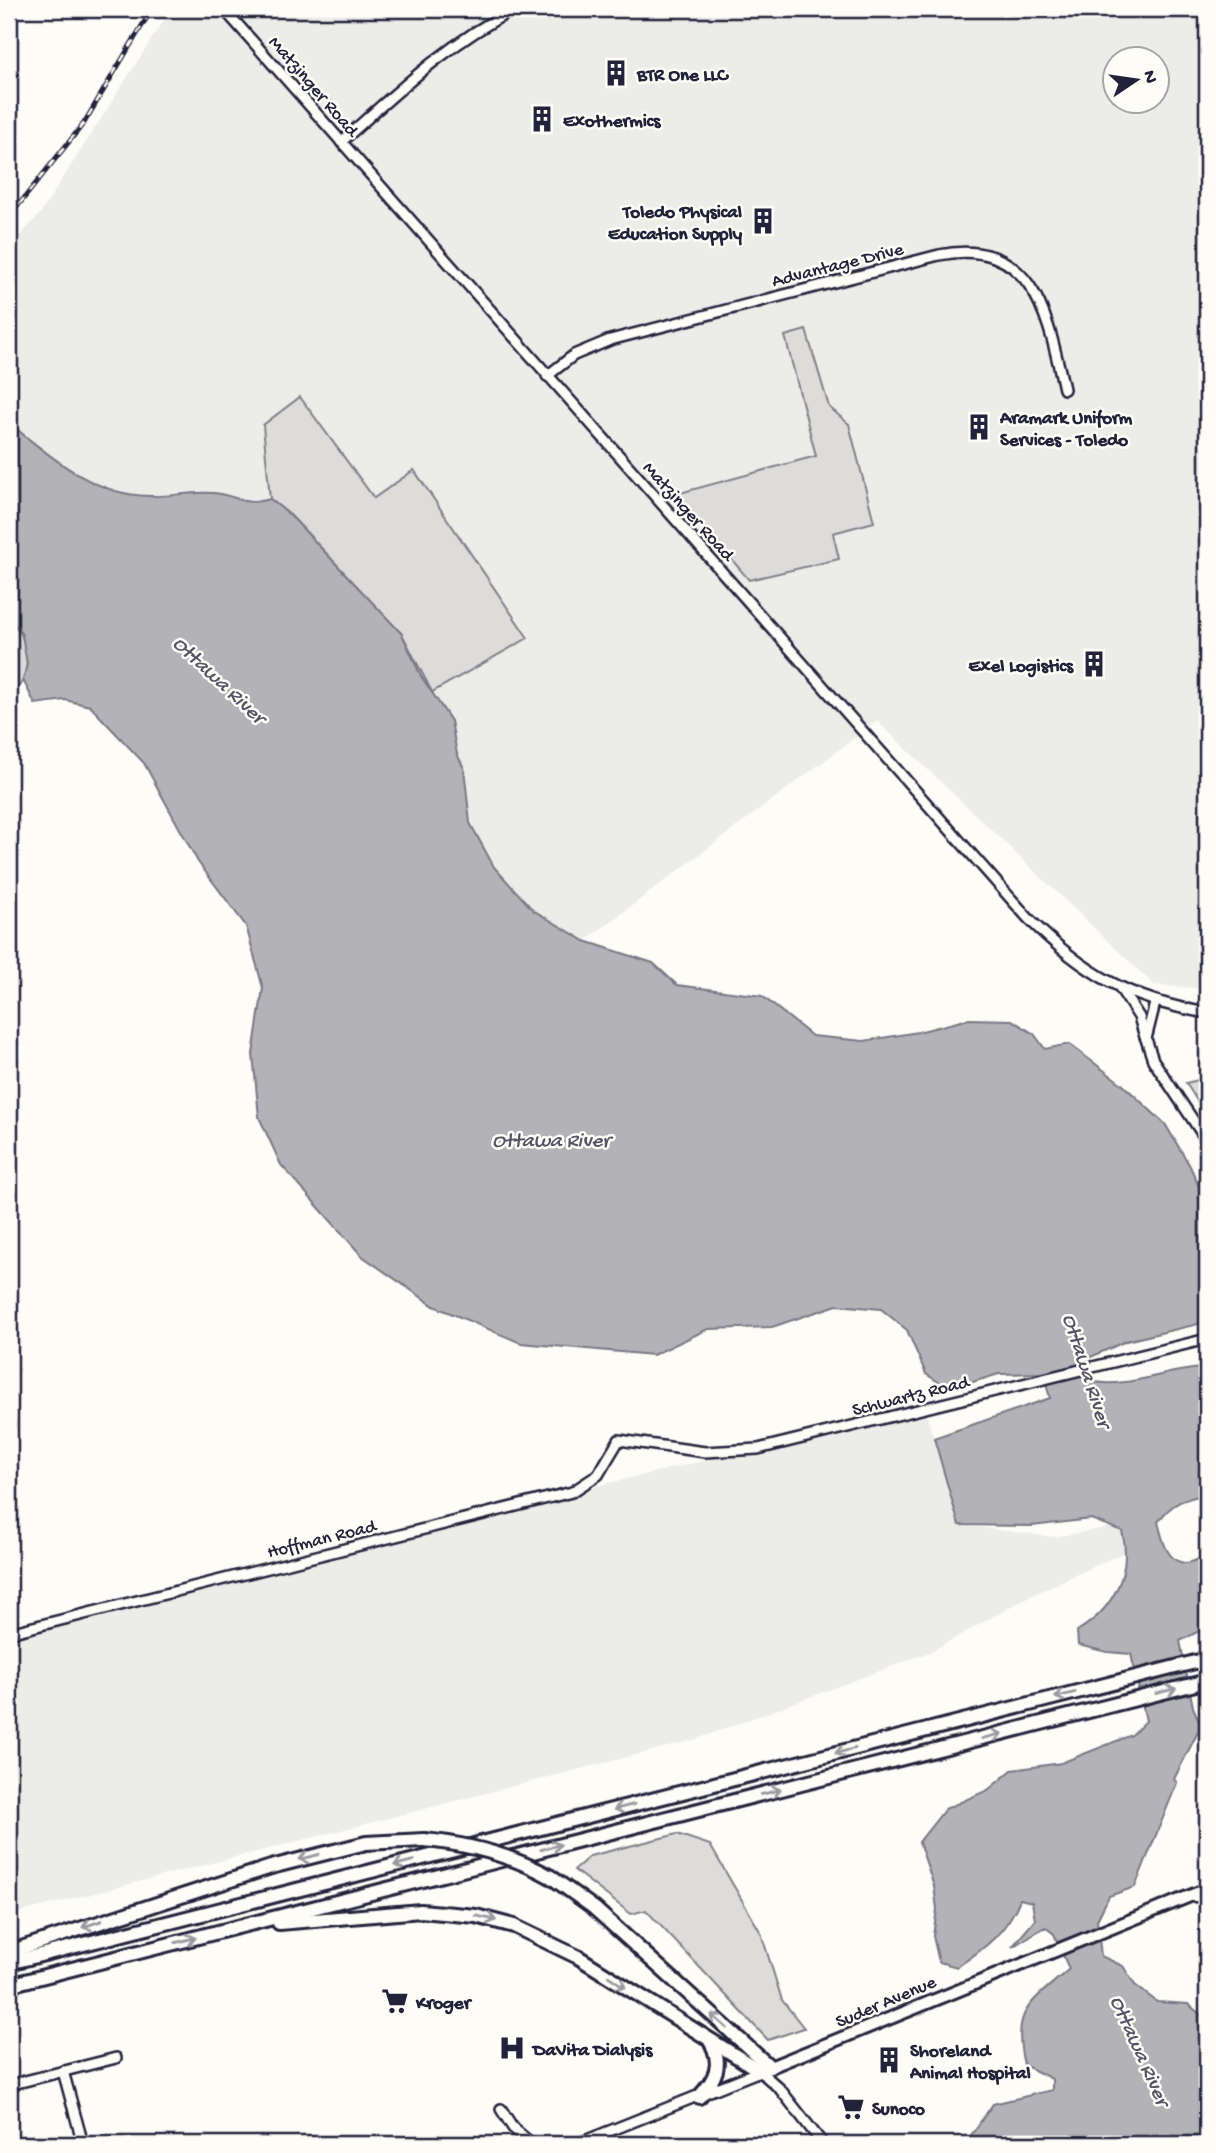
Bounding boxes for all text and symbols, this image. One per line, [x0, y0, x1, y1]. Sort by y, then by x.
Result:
street label: Matzinger Road [262, 32, 364, 144]
north arrow [1100, 46, 1170, 116]
building icon: BTR One LLC [601, 58, 631, 88]
place label: BTR One LLC [636, 65, 729, 88]
text: N [1137, 68, 1162, 86]
building icon: Exothermics [527, 104, 557, 134]
place label: Exothermics [563, 111, 661, 134]
place label: Toledo Physical Education Supply [608, 202, 743, 247]
building icon: Toledo Physical Education Supply [748, 206, 778, 236]
street label: Advantage Drive [770, 239, 906, 294]
place label: Aramark Uniform Services - Toledo [999, 408, 1133, 453]
building icon: Aramark Uniform Services - Toledo [964, 412, 994, 442]
street label: Matzinger Road [637, 458, 739, 568]
water label: Ottawa River [166, 632, 272, 734]
building icon: Exel Logistics [1079, 649, 1109, 679]
place label: Exel Logistics [969, 656, 1074, 679]
water label: Ottawa River [492, 1130, 614, 1155]
water label: Ottawa River [1055, 1311, 1116, 1435]
street label: Schwartz Road [850, 1371, 973, 1423]
street label: Hoffman Road [265, 1515, 380, 1565]
one-way arrow [1154, 1684, 1177, 1697]
one-way arrow [1054, 1689, 1077, 1702]
one-way arrow [980, 1729, 1003, 1742]
one-way arrow [834, 1745, 857, 1758]
one-way arrow [759, 1785, 782, 1798]
one-way arrow [613, 1801, 636, 1814]
one-way arrow [539, 1840, 562, 1853]
one-way arrow [298, 1851, 320, 1864]
one-way arrow [393, 1857, 416, 1870]
one-way arrow [474, 1912, 497, 1926]
one-way arrow [81, 1919, 103, 1931]
one-way arrow [174, 1933, 197, 1946]
street label: Suder Avenue [833, 1972, 940, 2035]
one-way arrow [607, 1975, 626, 1989]
supermarket icon: Kroger [380, 1986, 410, 2016]
place label: Kroger [415, 1993, 473, 2016]
water label: Ottawa River [1102, 1993, 1175, 2114]
one-way arrow [711, 2014, 729, 2030]
hospital icon: DaVita Dialysis [497, 2033, 527, 2063]
place label: DaVita Dialysis [531, 2040, 653, 2063]
place label: Shoreland Animal Hospital [909, 2041, 1031, 2086]
building icon: Shoreland Animal Hospital [874, 2045, 904, 2075]
supermarket icon: Sunoco [836, 2092, 866, 2122]
place label: Sunoco [872, 2099, 925, 2122]

